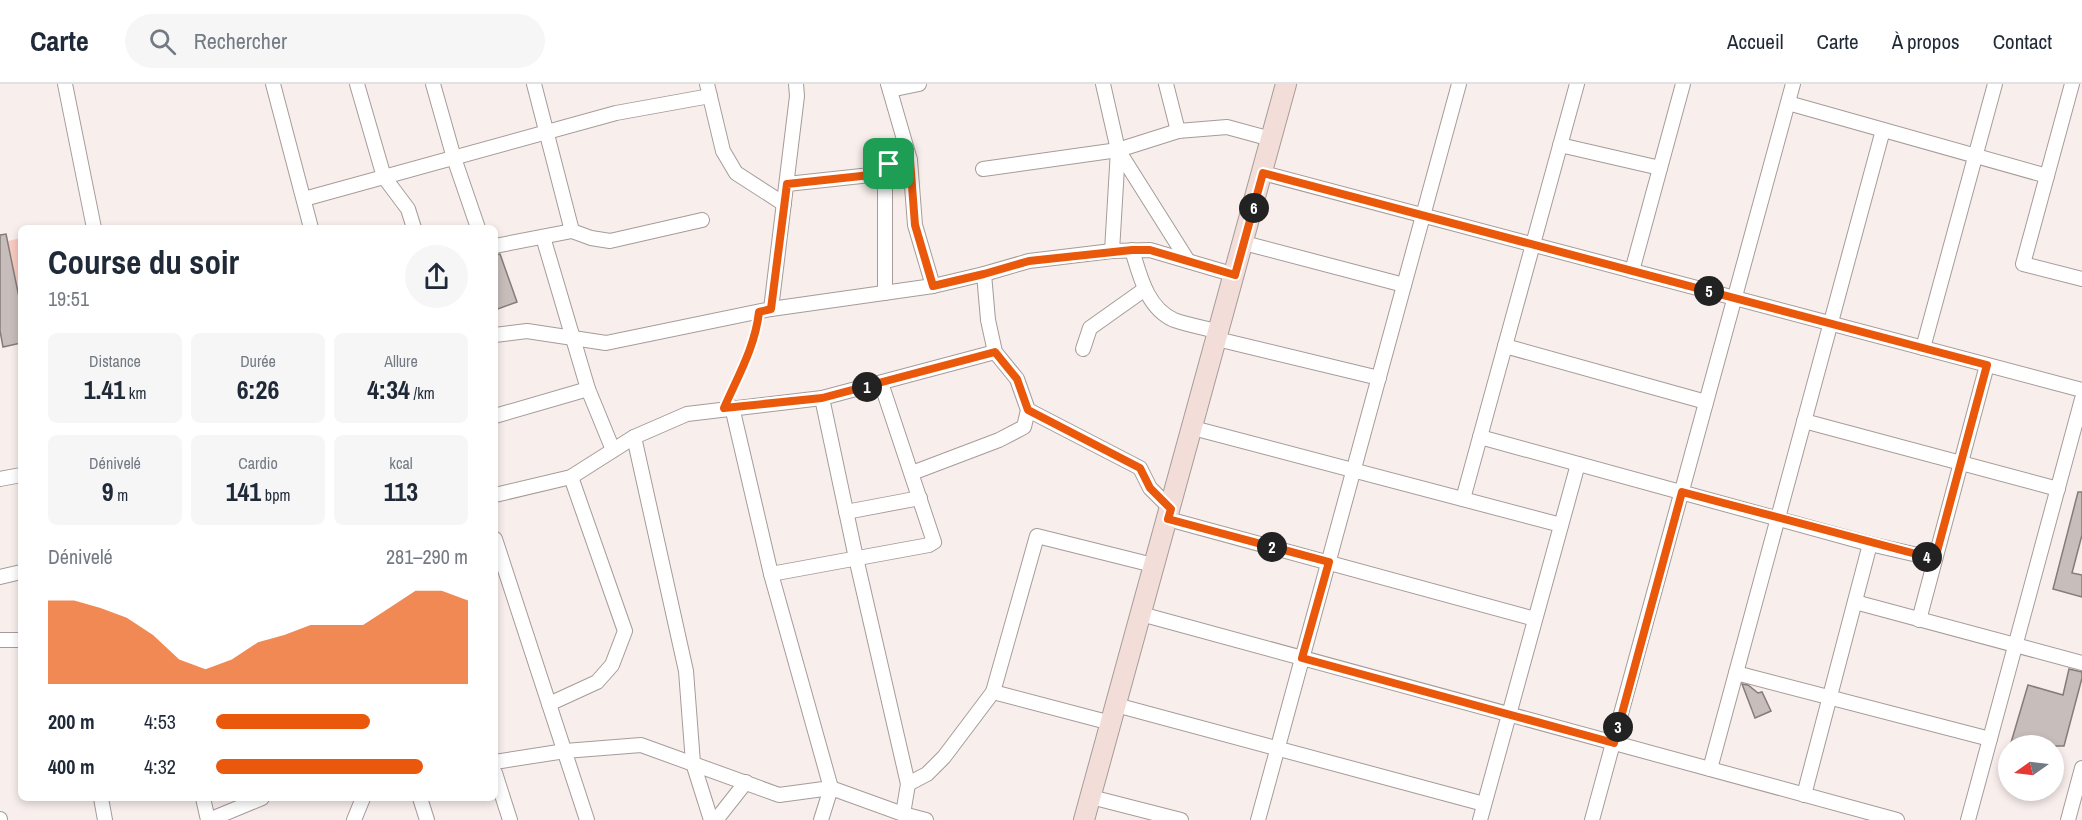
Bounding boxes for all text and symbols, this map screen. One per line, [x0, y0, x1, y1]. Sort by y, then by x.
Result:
search box [125, 14, 545, 68]
text: Carte [30, 22, 89, 60]
icon: search [146, 25, 179, 58]
text: Rechercher [194, 26, 287, 56]
text: Accueil [1727, 27, 1784, 56]
text: Carte [1817, 27, 1859, 56]
text: À propos [1892, 27, 1960, 56]
text: Contact [1993, 27, 2052, 56]
pin [863, 138, 914, 189]
icon: arrive [872, 147, 905, 180]
pin: 6 [1239, 193, 1269, 223]
text: 6 [1250, 197, 1258, 219]
text: Course du soir [48, 240, 239, 284]
button: share [405, 245, 468, 308]
pin: 5 [1694, 276, 1724, 306]
text: 5 [1705, 280, 1713, 302]
text: 19:51 [48, 285, 89, 312]
text: Distance [89, 350, 141, 372]
text: Durée [240, 350, 276, 372]
text: Allure [384, 350, 418, 372]
text: 1.41 [84, 372, 125, 407]
text: 6:26 [237, 372, 279, 407]
text: 4:34 [367, 372, 410, 407]
pin: 1 [852, 372, 882, 402]
text: 1 [863, 376, 871, 398]
text: km [125, 382, 146, 404]
text: /km [410, 382, 435, 404]
text: Dénivelé [89, 452, 141, 474]
text: Cardio [238, 452, 278, 474]
text: kcal [389, 452, 413, 474]
text: 9 [102, 474, 114, 509]
text: 141 [226, 474, 261, 509]
text: 113 [384, 474, 418, 509]
text: m [114, 484, 128, 506]
text: bpm [261, 484, 290, 506]
pin: 2 [1257, 532, 1287, 562]
text: 2 [1268, 536, 1276, 558]
pin: 4 [1912, 542, 1942, 572]
text: Dénivelé [48, 543, 113, 570]
text: 281–290 m [386, 543, 468, 570]
text: 4 [1923, 546, 1931, 568]
text: 200 m [48, 708, 95, 735]
text: 4:53 [144, 708, 176, 735]
pin: 3 [1603, 712, 1633, 742]
text: 3 [1614, 716, 1622, 738]
north arrow [1998, 735, 2064, 801]
map controls [1998, 735, 2064, 801]
text: 400 m [48, 753, 95, 780]
text: 4:32 [144, 753, 176, 780]

